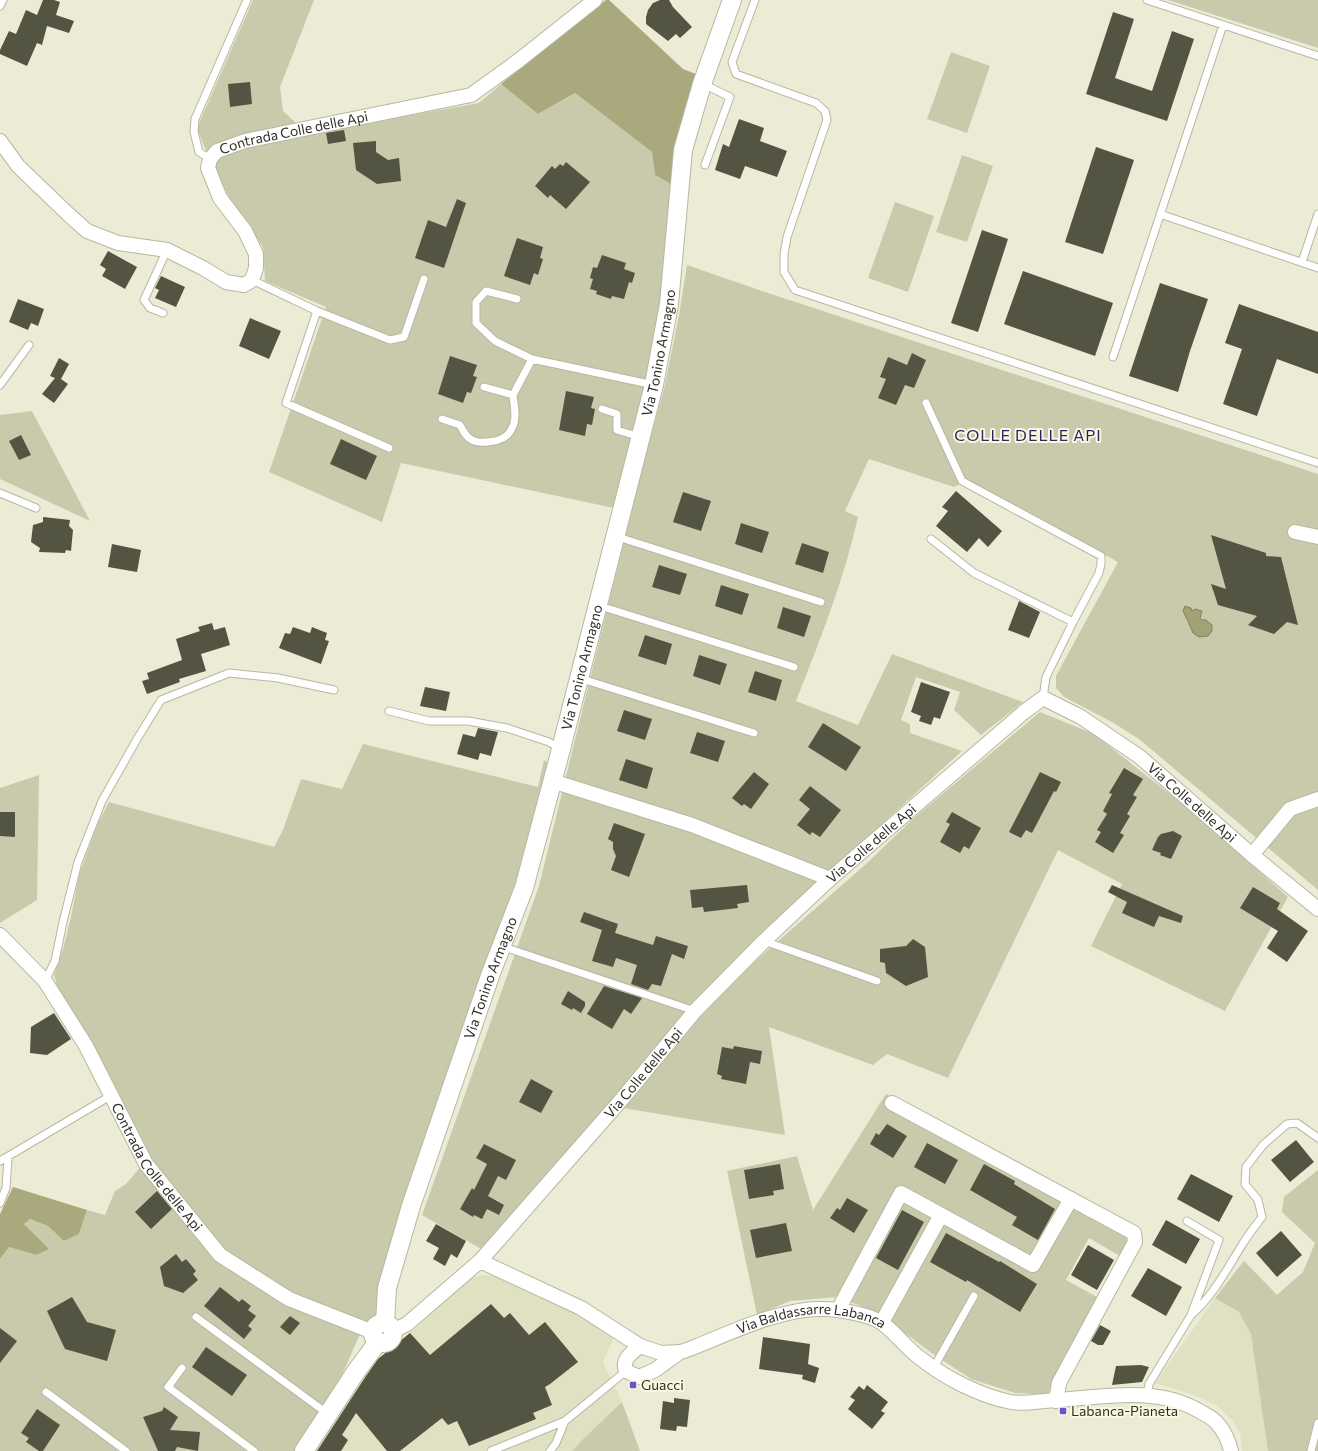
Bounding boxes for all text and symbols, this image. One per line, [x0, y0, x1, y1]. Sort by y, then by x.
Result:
street label: Contrada Colle delle Api [217, 107, 369, 158]
street label: Via Tonino Armagno [637, 289, 678, 418]
district label: COLLE DELLE API [954, 425, 1102, 444]
street label: Via Tonino Armagno [557, 603, 606, 732]
street label: Via Colle delle Api [1144, 759, 1240, 846]
street label: Via Colle delle Api [823, 800, 919, 886]
street label: Via Tonino Armagno [460, 914, 520, 1041]
street label: Via Colle delle Api [600, 1024, 686, 1121]
street label: Contrada Colle delle Api [108, 1100, 206, 1235]
text: Via Baldassarre Labanca [734, 1300, 890, 1337]
street label: Via Baldassarre Labanca [733, 1321, 887, 1341]
place label: Guacci [641, 1376, 684, 1393]
marker: Guacci [628, 1380, 638, 1390]
place label: Labanca-Pianeta [1071, 1402, 1178, 1419]
marker: Labanca-Pianeta [1058, 1406, 1068, 1416]

